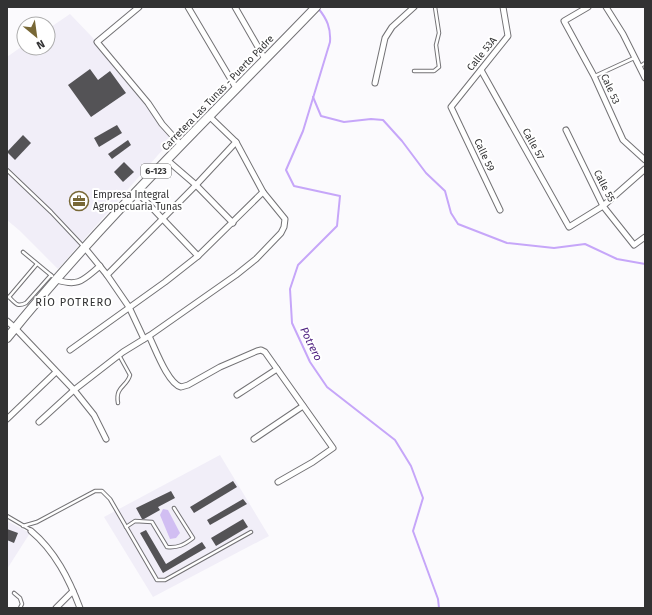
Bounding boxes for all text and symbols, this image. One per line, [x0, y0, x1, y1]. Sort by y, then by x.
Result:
north arrow [16, 16, 56, 56]
street label: Carretera Las Tunas - Puerto Padre [160, 33, 276, 153]
street label: Calle 53A [465, 34, 500, 73]
text: N [34, 37, 47, 52]
street label: Cale 53 [598, 72, 622, 106]
street label: Calle 57 [520, 126, 547, 162]
street label: Calle 59 [471, 137, 497, 173]
road number: 6-123 [141, 164, 171, 178]
street label: Calle 55 [591, 168, 617, 204]
place label: Empresa Integral Agropecuaria Tunas [93, 189, 182, 213]
office icon: Empresa Integral Agropecuaria Tunas [68, 190, 90, 212]
district label: RÍO POTRERO [35, 295, 113, 309]
water label: Potrero [297, 325, 325, 363]

